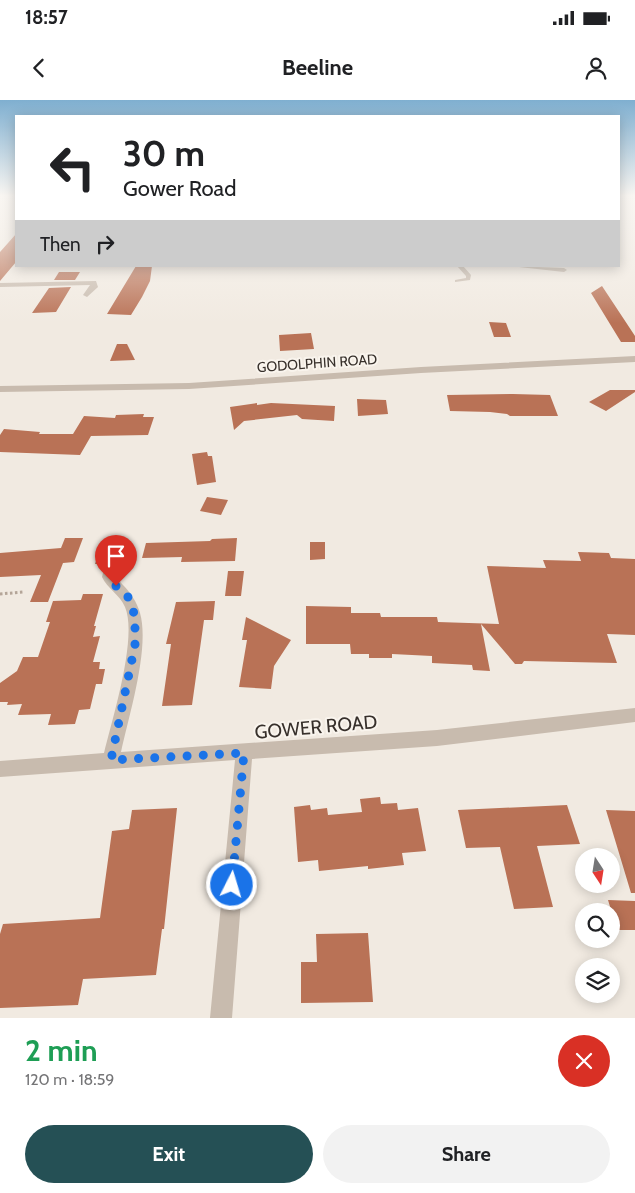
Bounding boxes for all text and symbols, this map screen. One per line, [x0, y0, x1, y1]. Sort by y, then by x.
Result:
text: 18:57 [25, 6, 68, 29]
icon: back [25, 54, 53, 82]
text: Beeline [282, 54, 353, 81]
icon: person [582, 54, 610, 82]
text: 30 m [123, 132, 205, 175]
icon: left [40, 135, 105, 200]
text: Gower Road [123, 175, 236, 202]
icon: right [91, 230, 119, 258]
text: Then [40, 233, 81, 256]
street label: GODOLPHIN ROAD [256, 350, 378, 376]
pin [95, 535, 137, 586]
icon: arrive [102, 542, 130, 570]
street label: GOWER ROAD [254, 710, 378, 744]
north arrow [575, 848, 620, 892]
map controls [575, 848, 620, 1003]
position arrow [205, 858, 257, 910]
button: search [575, 903, 620, 948]
button: layers [575, 958, 620, 1003]
text: 2 min [25, 1032, 97, 1069]
button: close [558, 1035, 610, 1087]
text: 120 m · 18:59 [25, 1070, 114, 1089]
button: Exit [25, 1125, 313, 1183]
button: Share [323, 1125, 610, 1183]

